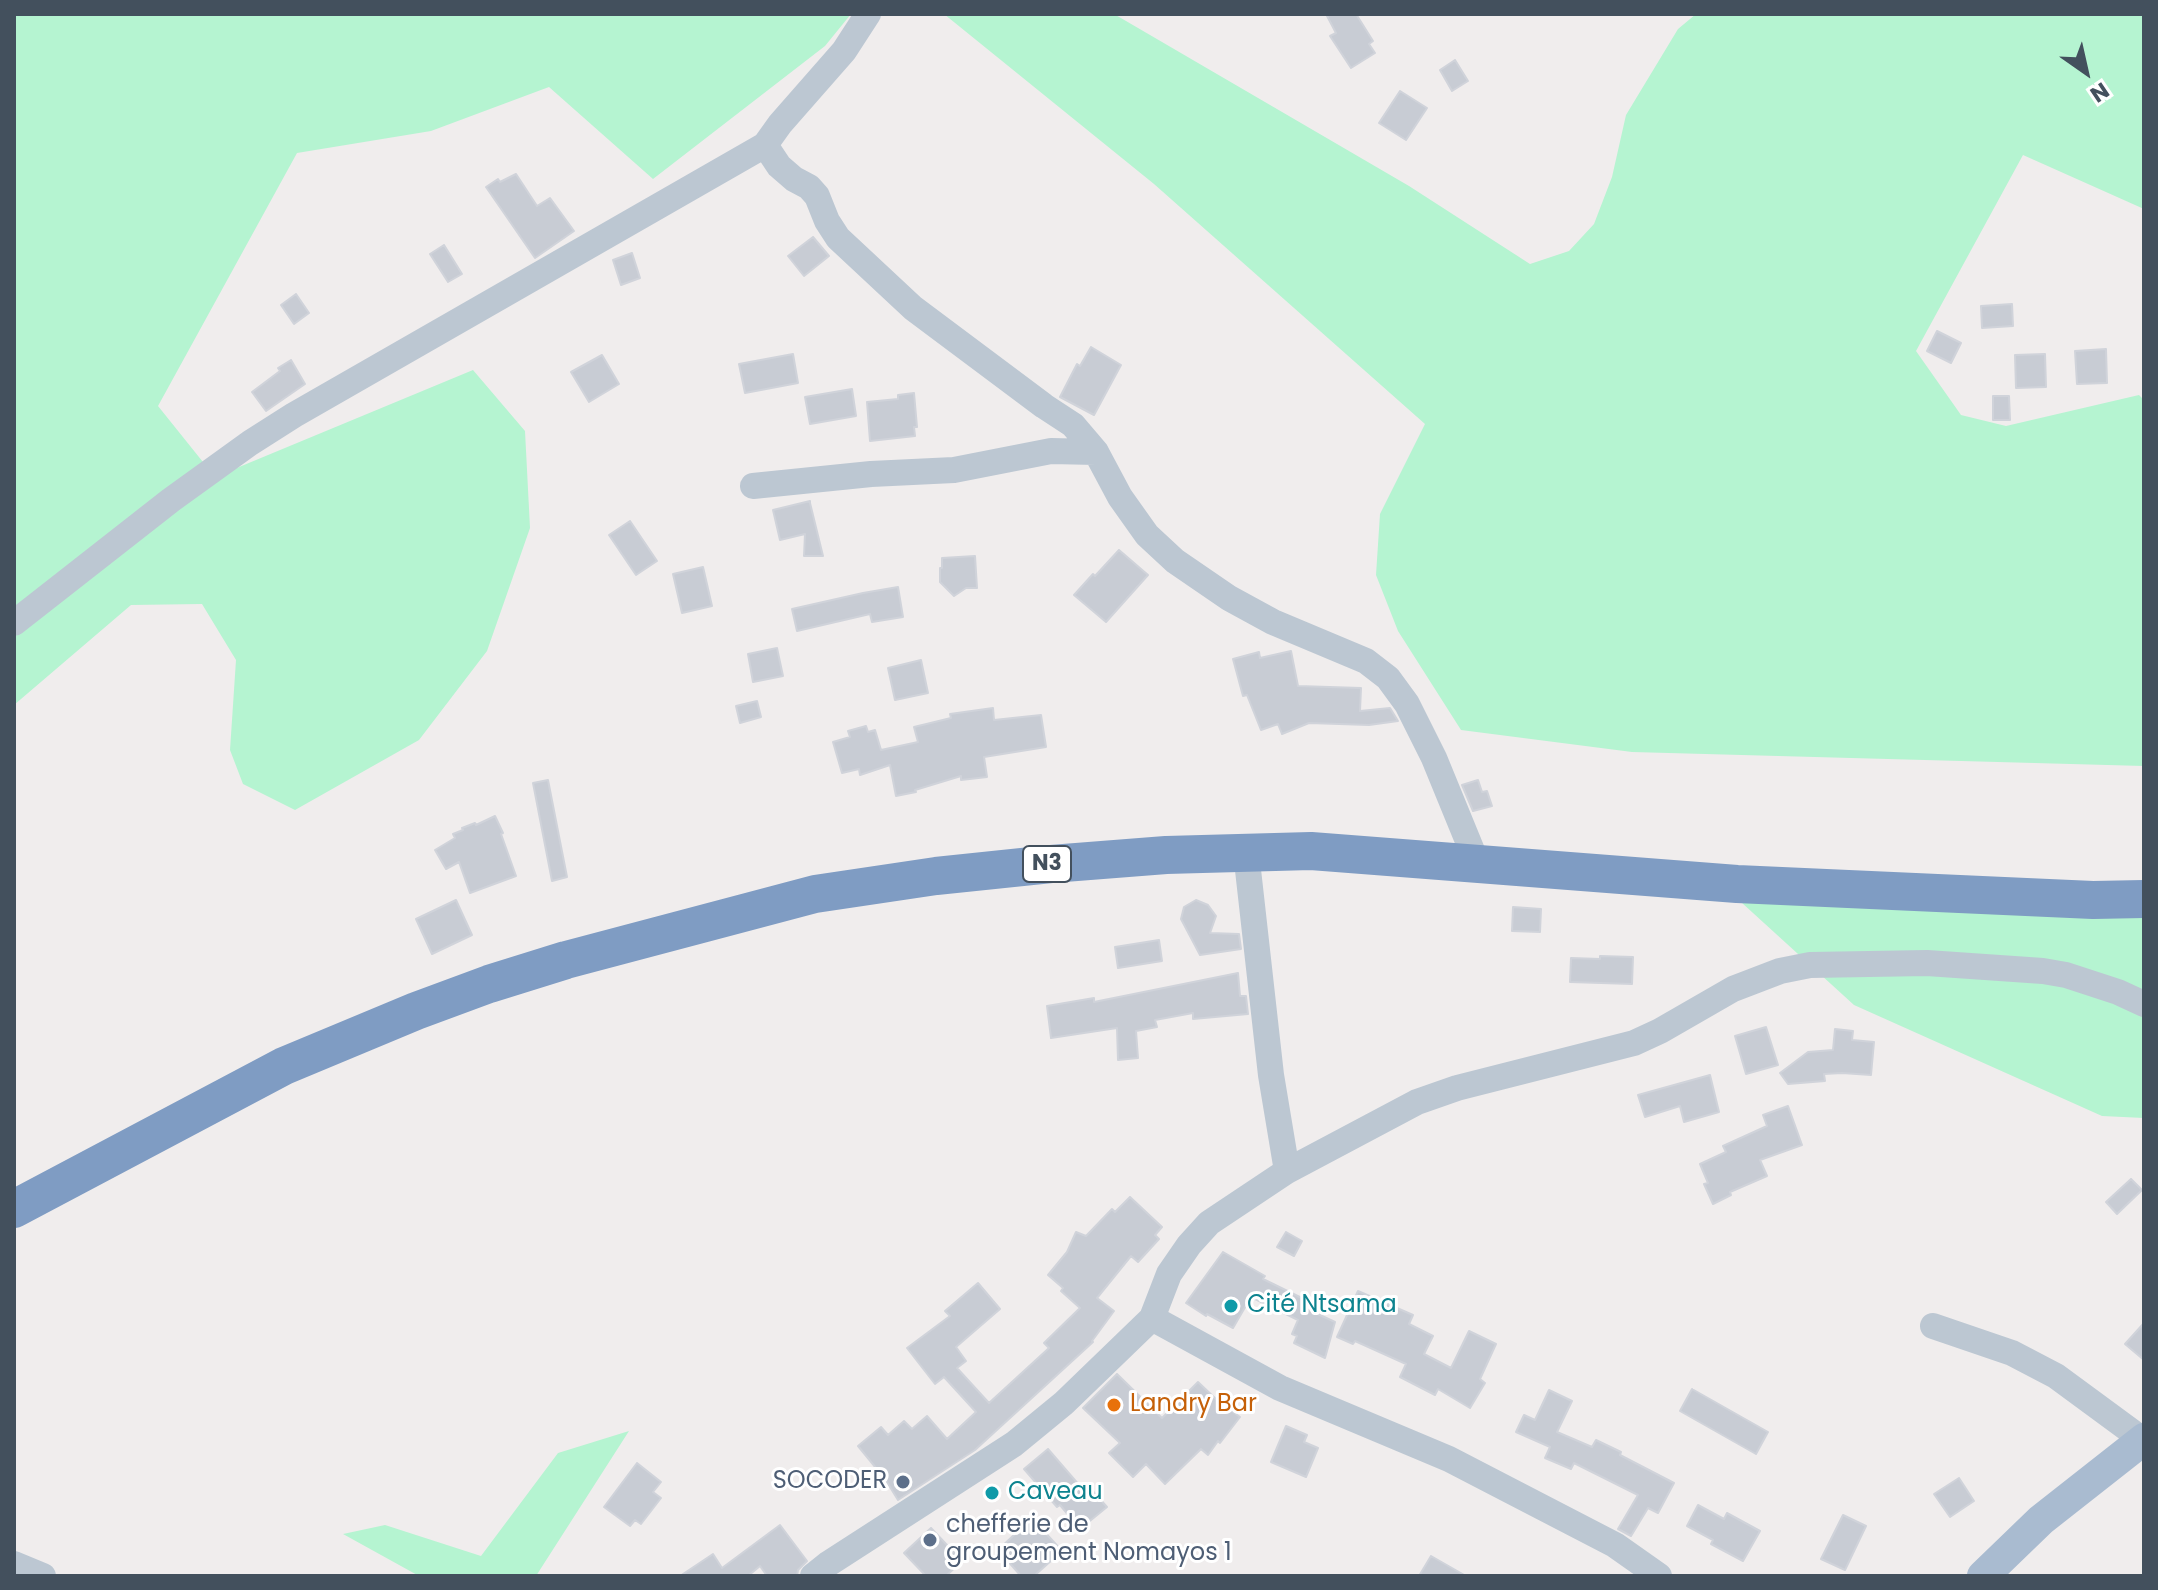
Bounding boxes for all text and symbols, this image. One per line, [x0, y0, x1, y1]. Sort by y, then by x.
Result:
north arrow [2046, 32, 2126, 112]
text: N [2084, 75, 2115, 110]
road number: N3 [1023, 846, 1071, 882]
place label: Cité Ntsama [1247, 1292, 1397, 1320]
marker: Cité Ntsama [1222, 1297, 1240, 1315]
place label: Landry Bar [1130, 1391, 1257, 1419]
marker: Landry Bar [1105, 1396, 1123, 1414]
place label: SOCODER [773, 1468, 887, 1496]
marker: SOCODER [894, 1473, 912, 1491]
place label: Caveau [1008, 1479, 1103, 1507]
marker: Caveau [983, 1484, 1001, 1502]
place label: chefferie de groupement Nomayos 1 [946, 1512, 1232, 1568]
marker: chefferie de groupement Nomayos 1 [921, 1531, 939, 1549]

